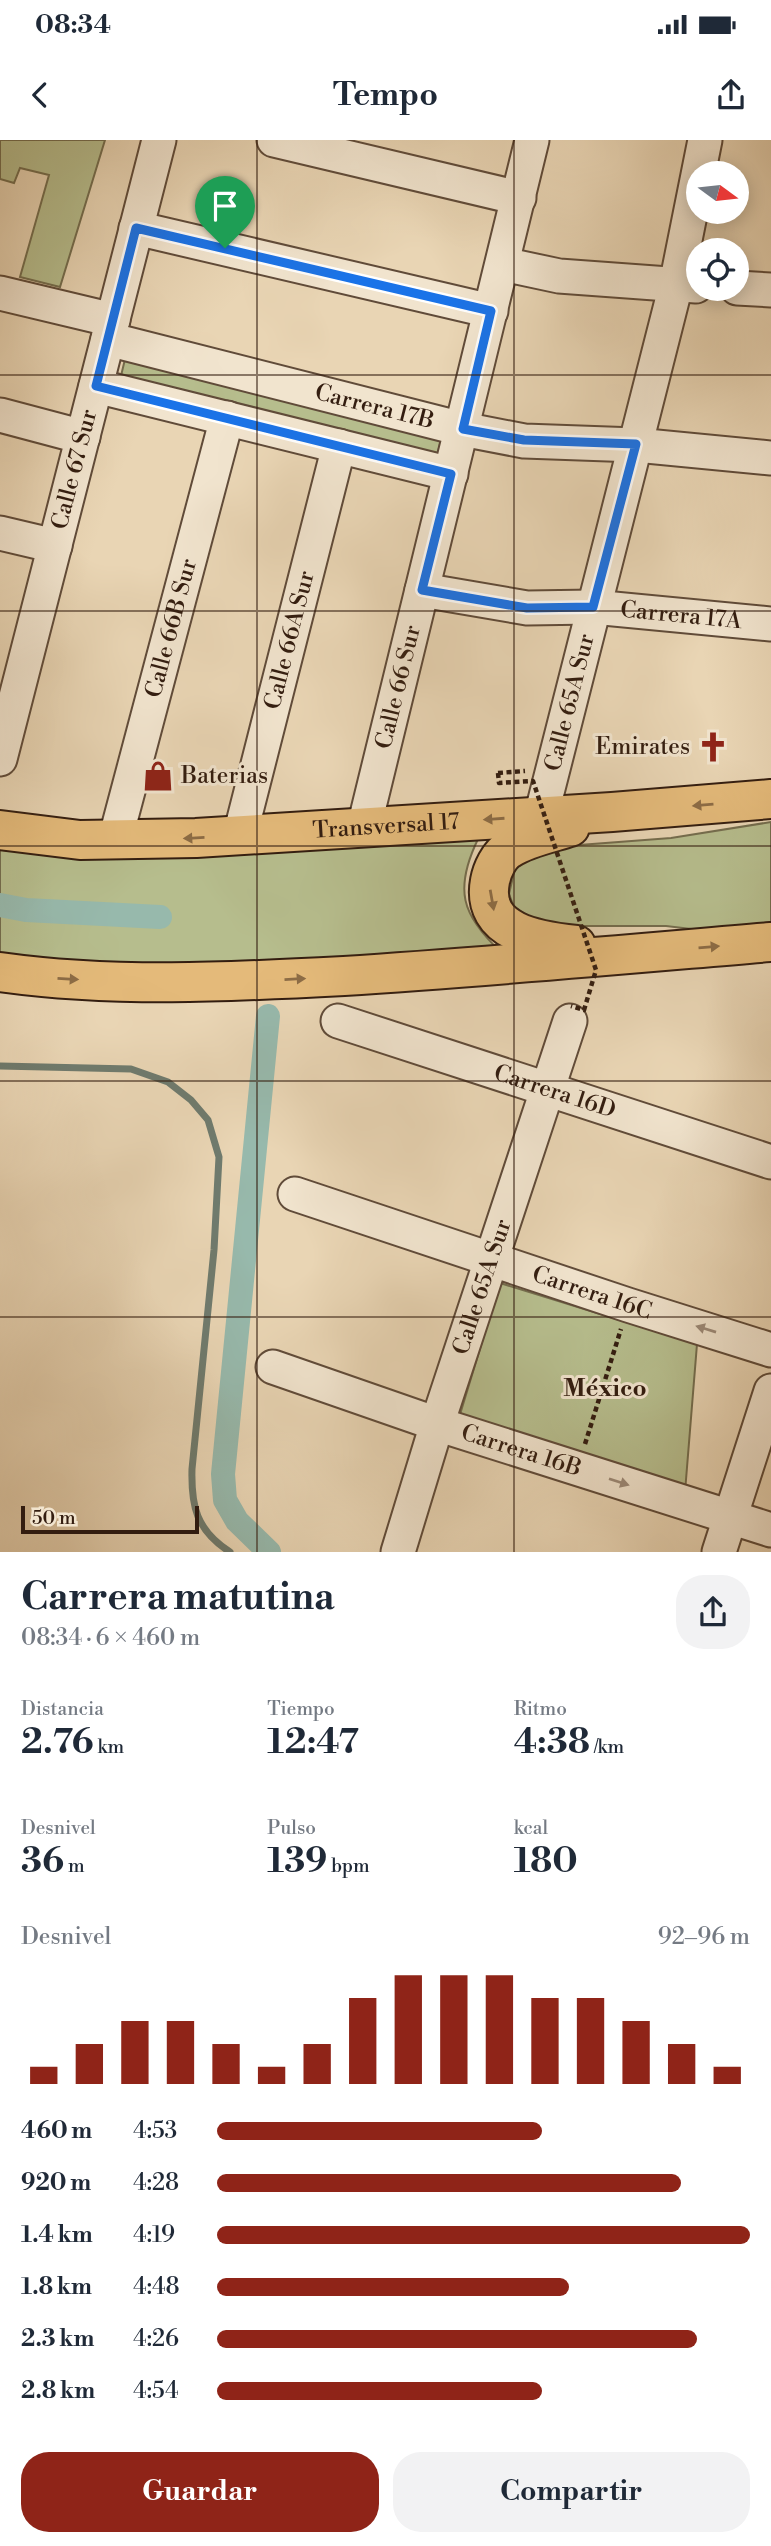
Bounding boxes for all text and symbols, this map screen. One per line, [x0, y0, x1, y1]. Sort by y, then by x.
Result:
text: 08:34 [35, 9, 111, 41]
text: Tempo [333, 75, 438, 115]
icon: back [21, 76, 59, 114]
icon: share [712, 76, 750, 114]
north arrow [686, 161, 749, 224]
map controls [686, 161, 749, 301]
pin [195, 176, 255, 248]
icon: arrive [206, 187, 244, 225]
button: locate [686, 238, 749, 301]
street label: Carrera 17B [312, 378, 437, 435]
street label: Calle 67 Sur [46, 406, 103, 532]
street label: Calle 66B Sur [139, 556, 203, 701]
street label: Calle 66A Sur [258, 568, 321, 713]
street label: Carrera 17A [619, 596, 744, 635]
street label: Calle 66 Sur [370, 622, 427, 752]
street label: Calle 65A Sur [539, 631, 601, 774]
church icon: Emirates [696, 730, 730, 764]
place label: Emirates [595, 733, 690, 761]
shop icon: Baterias [141, 759, 175, 793]
place label: Baterias [180, 762, 268, 790]
one-way arrow [692, 800, 714, 811]
street label: Transversal 17 [312, 808, 461, 845]
one-way arrow [483, 814, 505, 825]
one-way arrow [183, 832, 205, 843]
one-way arrow [487, 889, 498, 911]
one-way arrow [698, 941, 720, 952]
one-way arrow [57, 973, 79, 984]
one-way arrow [284, 973, 306, 984]
street label: Carrera 16D [490, 1059, 619, 1124]
street label: Calle 65A Sur [447, 1216, 518, 1358]
street label: Carrera 16C [529, 1260, 655, 1326]
one-way arrow [695, 1323, 716, 1334]
district label: México [563, 1374, 647, 1404]
street label: Carrera 16B [458, 1419, 585, 1483]
one-way arrow [609, 1477, 630, 1487]
scale bar [21, 1503, 200, 1535]
text: 50 m [32, 1506, 76, 1530]
text: Carrera matutina [21, 1574, 335, 1621]
button: share [676, 1575, 750, 1649]
text: 08:34 · 6 × 460 m [21, 1624, 200, 1652]
text: Distancia [21, 1697, 104, 1721]
text: Tiempo [267, 1697, 335, 1721]
text: Ritmo [514, 1697, 567, 1721]
text: 2.76 [21, 1721, 94, 1764]
text: 12:47 [267, 1721, 359, 1764]
text: 4:38 [514, 1721, 590, 1764]
text: km [94, 1735, 124, 1759]
text: /km [590, 1735, 624, 1759]
text: Desnivel [21, 1816, 96, 1840]
text: Pulso [267, 1816, 316, 1840]
text: kcal [514, 1816, 548, 1840]
text: 36 [21, 1840, 64, 1883]
text: 139 [267, 1840, 327, 1883]
text: 180 [514, 1840, 578, 1883]
text: m [64, 1854, 85, 1878]
text: bpm [327, 1854, 370, 1878]
text: Desnivel [21, 1923, 111, 1951]
text: 92–96 m [658, 1923, 750, 1951]
text: 460 m [21, 2117, 92, 2145]
text: 4:53 [133, 2117, 177, 2145]
text: 920 m [21, 2169, 91, 2197]
text: 4:28 [133, 2169, 179, 2197]
text: 1.4 km [21, 2221, 93, 2249]
text: 4:19 [133, 2221, 175, 2249]
text: 1.8 km [21, 2273, 92, 2301]
text: 4:48 [133, 2273, 180, 2301]
text: 2.3 km [21, 2325, 94, 2353]
text: 4:26 [133, 2325, 179, 2353]
text: 2.8 km [21, 2377, 95, 2405]
text: 4:54 [133, 2377, 179, 2405]
button: Guardar [21, 2452, 379, 2532]
button: Compartir [393, 2452, 750, 2532]

